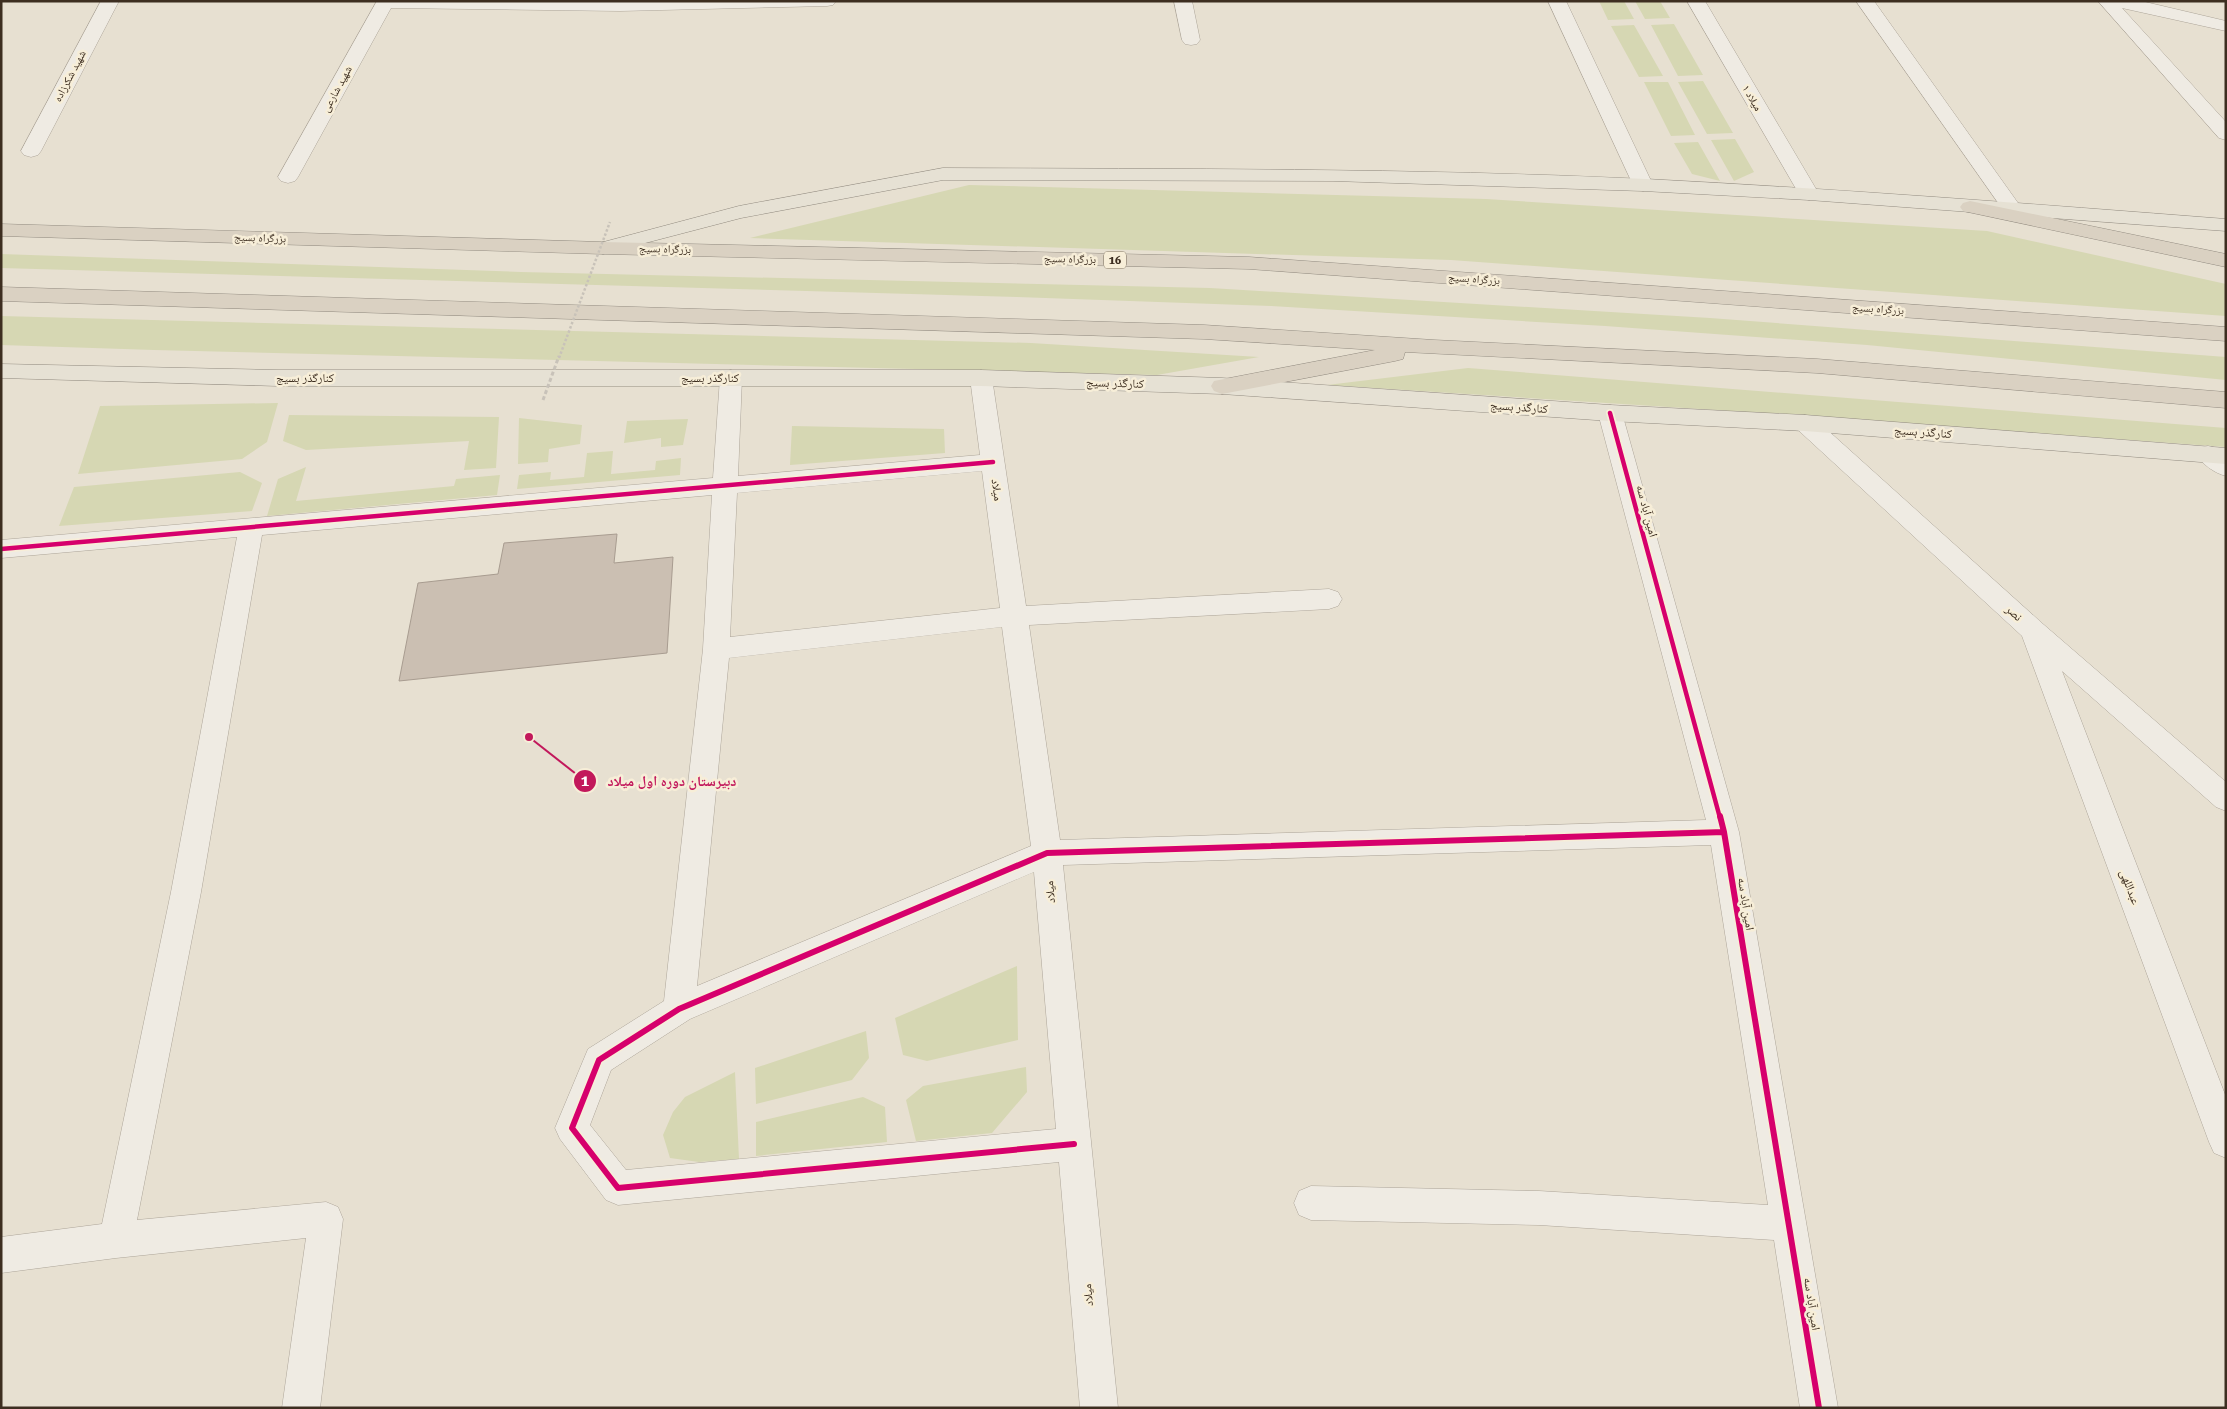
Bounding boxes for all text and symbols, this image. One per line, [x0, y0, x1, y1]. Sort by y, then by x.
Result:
street label: شهید شکرزاده [51, 48, 89, 104]
street label: شهید شارعی [319, 64, 355, 114]
street label: میلاد ۱ [1739, 83, 1765, 113]
street label: بزرگراه بسیج [234, 231, 286, 245]
street label: بزرگراه بسیج [639, 242, 691, 256]
street label: بزرگراه بسیج [1044, 252, 1096, 266]
road number: 16 [1104, 252, 1126, 268]
street label: بزرگراه بسیج [1448, 271, 1500, 287]
street label: بزرگراه بسیج [1852, 301, 1904, 317]
street label: کنارگذر بسیج [276, 371, 334, 385]
street label: کنارگذر بسیج [681, 371, 739, 385]
street label: کنارگذر بسیج [1086, 375, 1144, 391]
street label: کنارگذر بسیج [1490, 398, 1548, 416]
street label: کنارگذر بسیج [1894, 423, 1952, 441]
street label: میلاد [988, 478, 1005, 502]
street label: امین آباد سه [1633, 483, 1661, 539]
street label: نصر [2002, 601, 2025, 624]
callout: دبیرستان دوره اول میلاد [573, 766, 746, 795]
text: 1 [581, 772, 590, 790]
text: دبیرستان دوره اول میلاد [608, 773, 736, 790]
street label: عبداللهی [2117, 867, 2143, 907]
street label: امین آباد سه [1735, 877, 1757, 932]
street label: میلاد [1042, 880, 1058, 904]
street label: امین آباد سه [1801, 1277, 1823, 1332]
street label: میلاد [1080, 1283, 1096, 1307]

